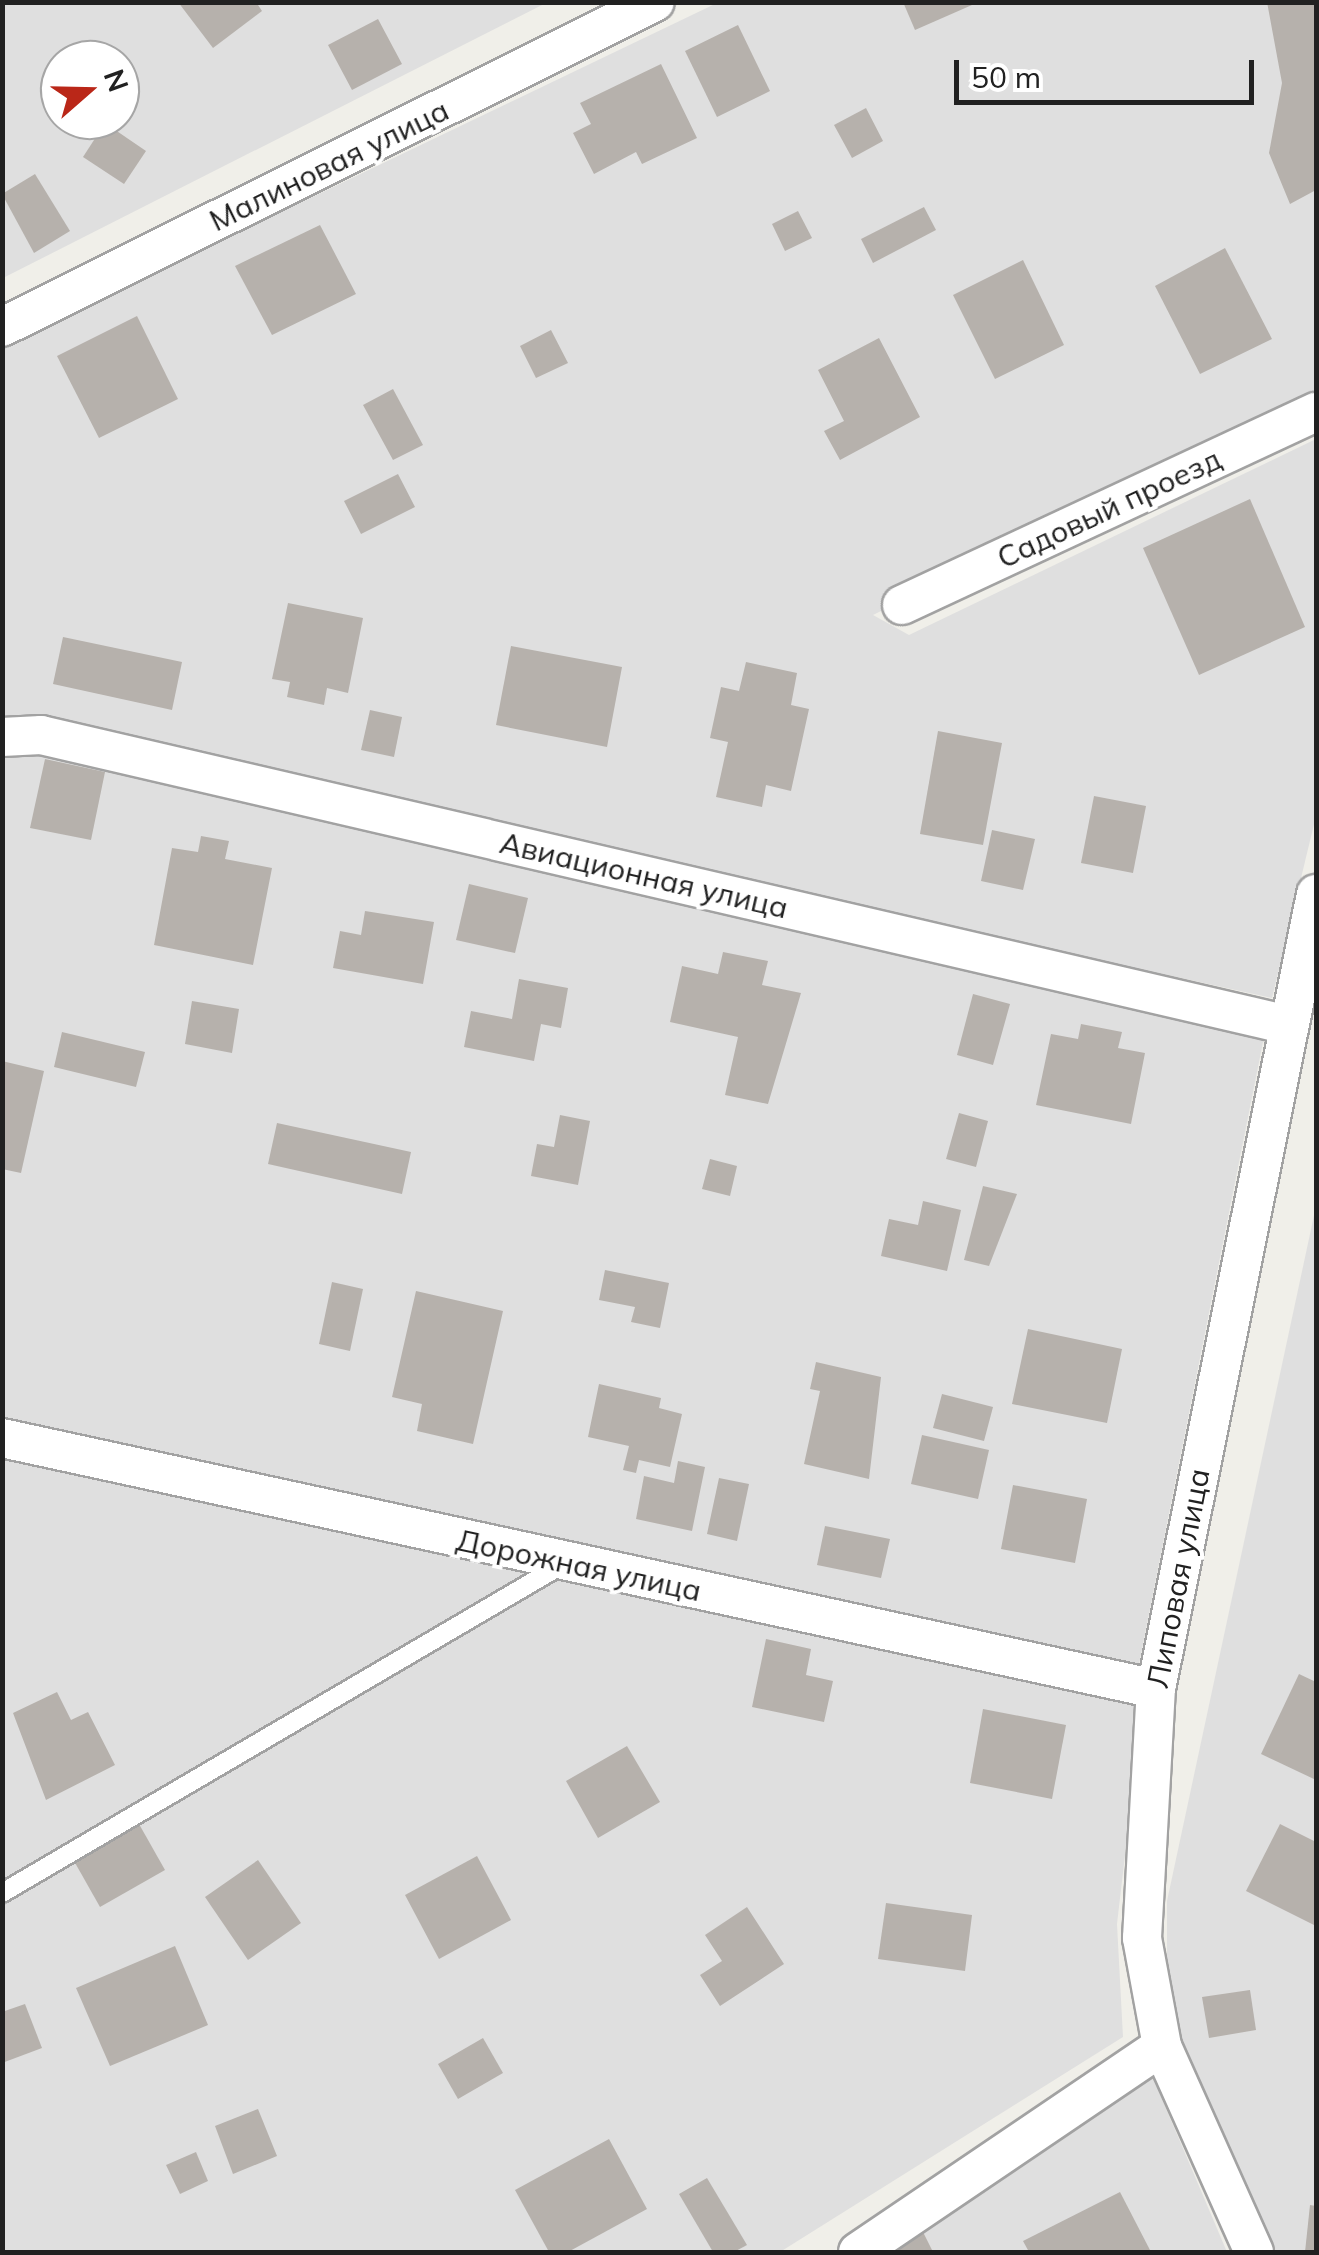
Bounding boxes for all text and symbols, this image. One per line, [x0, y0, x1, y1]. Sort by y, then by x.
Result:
north arrow [40, 40, 140, 140]
scale bar [959, 40, 1259, 102]
text: 50 m [971, 58, 1041, 96]
text: N [97, 64, 137, 96]
street label: Малиновая улица [204, 91, 454, 239]
street label: Садовый проезд [991, 440, 1227, 576]
street label: Авиационная улица [496, 824, 792, 926]
street label: Липовая улица [1139, 1465, 1217, 1691]
street label: Дорожная улица [453, 1521, 705, 1609]

